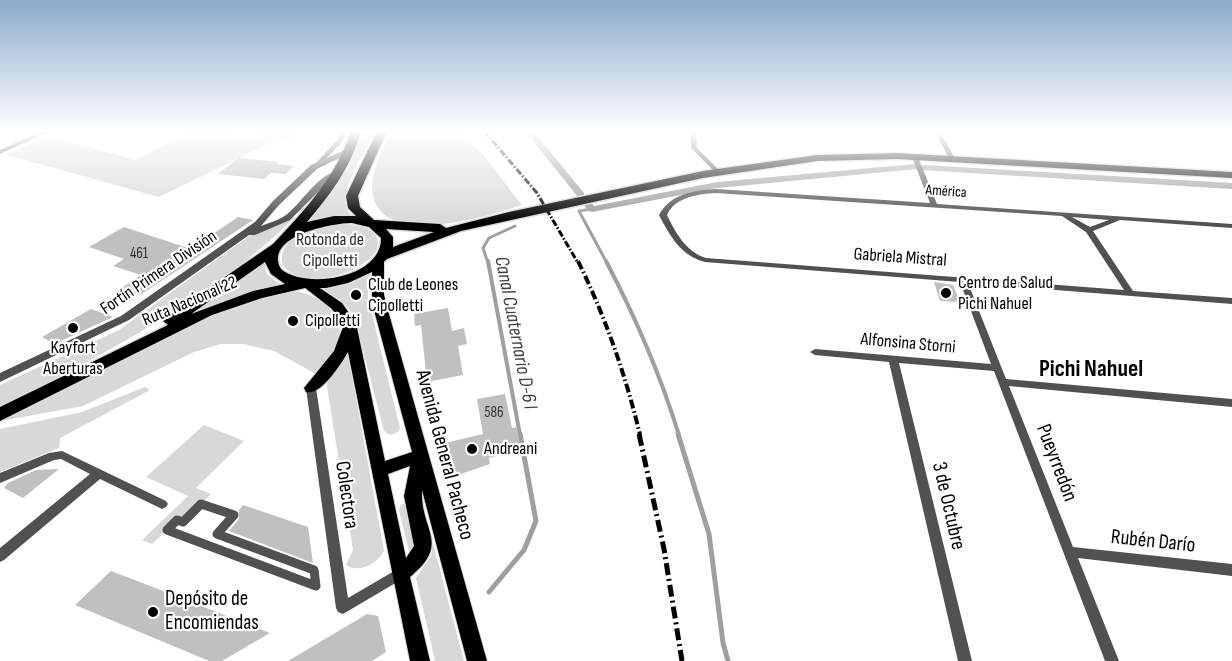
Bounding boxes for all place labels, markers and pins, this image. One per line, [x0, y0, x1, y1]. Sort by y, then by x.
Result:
place label: Centro de Salud Pichi Nahuel [958, 272, 1053, 314]
place label: Club de Leones Cipolletti [368, 274, 458, 316]
marker: Centro de Salud Pichi Nahuel [939, 286, 953, 300]
marker: Club de Leones Cipolletti [349, 288, 363, 302]
place label: Cipolletti [305, 310, 360, 332]
marker: Cipolletti [286, 314, 300, 328]
marker: Kayfort Aberturas [66, 321, 80, 335]
place label: Kayfort Aberturas [43, 337, 103, 380]
place label: Andreani [484, 438, 537, 460]
marker: Andreani [465, 442, 479, 456]
place label: Depósito de Encomiendas [165, 587, 259, 637]
marker: Depósito de Encomiendas [146, 605, 160, 619]

